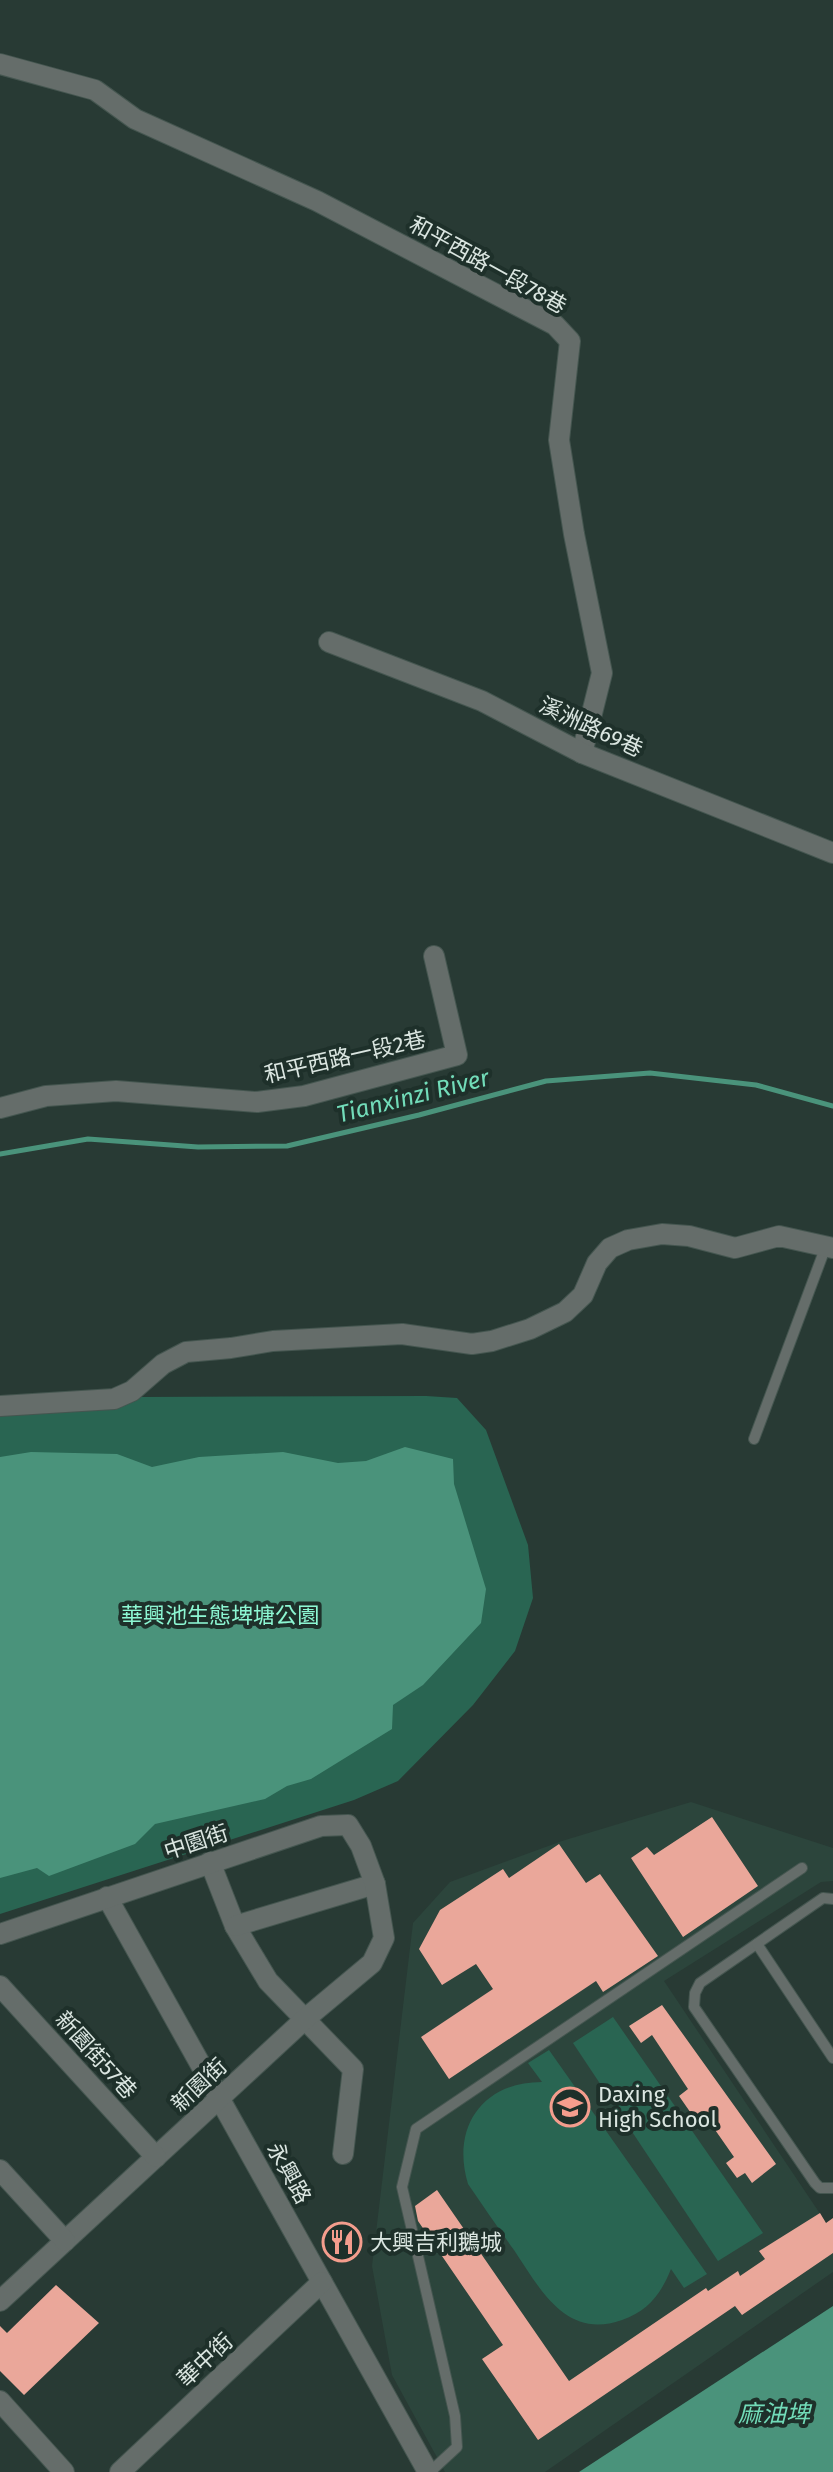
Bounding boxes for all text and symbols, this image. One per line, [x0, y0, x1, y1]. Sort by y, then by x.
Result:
street label: 和平西路一段78巷 [405, 211, 571, 319]
street label: 溪洲路69巷 [535, 691, 647, 763]
street label: 和平西路一段2巷 [262, 1025, 428, 1089]
water label: Tianxinzi River [334, 1063, 493, 1128]
park label: 華興池生態埤塘公園 [121, 1602, 319, 1629]
street label: 中園街 [160, 1819, 232, 1865]
street label: 新園街57巷 [50, 2006, 142, 2104]
street label: 新園街 [166, 2053, 232, 2117]
place label: Daxing High School [598, 2081, 717, 2133]
school or university icon: Daxing High School [549, 2086, 591, 2128]
street label: 永興路 [261, 2138, 317, 2208]
restaurant icon: 大興吉利鵝城 [321, 2221, 363, 2263]
place label: 大興吉利鵝城 [370, 2229, 502, 2256]
street label: 華中街 [172, 2328, 238, 2392]
water label: 麻油埤 [738, 2400, 813, 2428]

